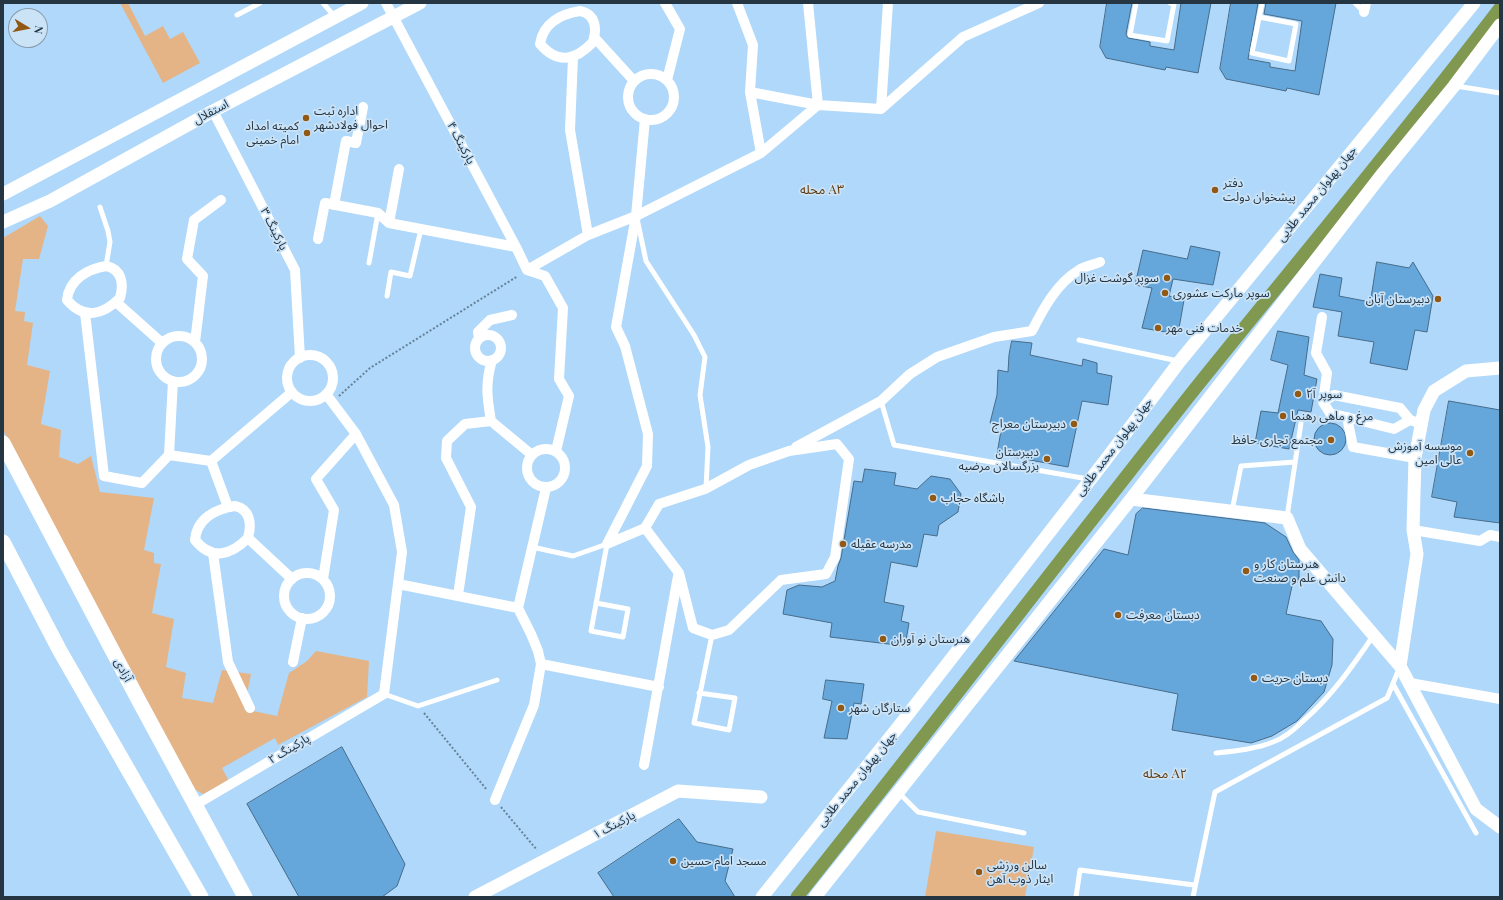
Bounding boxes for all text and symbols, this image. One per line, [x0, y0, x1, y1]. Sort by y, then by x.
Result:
north arrow [8, 8, 48, 48]
text: N [31, 25, 47, 35]
street label: استقلال [191, 97, 231, 127]
place label: اداره ثبت احوال فولادشهر [314, 104, 388, 132]
marker: اداره ثبت احوال فولادشهر [301, 113, 311, 123]
place label: کمیته امداد امام خمینی [245, 119, 299, 147]
street label: پارکینگ ۴ [444, 119, 478, 167]
marker: کمیته امداد امام خمینی [302, 128, 312, 138]
street label: جهان پهلوان محمد طلایی [1274, 143, 1360, 245]
place label: دفتر پیشخوان دولت [1223, 176, 1296, 204]
district label: محله A۳ [800, 182, 844, 198]
marker: دفتر پیشخوان دولت [1210, 185, 1220, 195]
street label: پارکینگ ۳ [257, 205, 291, 253]
place label: سوپر گوشت غزال [1075, 271, 1159, 285]
marker: سوپر گوشت غزال [1162, 273, 1172, 283]
place label: سوپر مارکت عشوری [1173, 286, 1270, 300]
marker: سوپر مارکت عشوری [1160, 288, 1170, 298]
place label: دبیرستان آبان [1366, 292, 1430, 306]
marker: دبیرستان آبان [1433, 294, 1443, 304]
place label: خدمات فنی مهر [1166, 321, 1243, 335]
marker: خدمات فنی مهر [1153, 323, 1163, 333]
place label: سوپر آ۲ [1306, 387, 1342, 401]
marker: سوپر آ۲ [1293, 389, 1303, 399]
street label: جهان پهلوان محمد طلایی [1072, 395, 1156, 499]
place label: مرغ و ماهی رهنما [1291, 409, 1373, 423]
marker: مرغ و ماهی رهنما [1278, 411, 1288, 421]
place label: دبیرستان معراج [992, 417, 1066, 431]
marker: دبیرستان معراج [1069, 419, 1079, 429]
place label: مجتمع تجاری حافظ [1231, 433, 1323, 447]
marker: مجتمع تجاری حافظ [1326, 435, 1336, 445]
place label: موسسه آموزش عالی امین [1388, 439, 1462, 467]
place label: دبیرستان بزرگسالان مرضیه [958, 445, 1039, 473]
marker: موسسه آموزش عالی امین [1465, 448, 1475, 458]
marker: دبیرستان بزرگسالان مرضیه [1042, 454, 1052, 464]
place label: باشگاه حجاب [941, 491, 1005, 505]
marker: باشگاه حجاب [928, 493, 938, 503]
place label: مدرسه عقیله [851, 537, 912, 551]
marker: مدرسه عقیله [838, 539, 848, 549]
place label: هنرستان کار و دانش علم و صنعت [1254, 557, 1346, 585]
marker: هنرستان کار و دانش علم و صنعت [1241, 566, 1251, 576]
place label: دبستان معرفت [1126, 608, 1200, 622]
marker: دبستان معرفت [1113, 610, 1123, 620]
place label: هنرستان نو آوران [891, 632, 970, 646]
marker: هنرستان نو آوران [878, 634, 888, 644]
street label: آزادی [111, 656, 135, 684]
place label: دبستان حریت [1262, 671, 1328, 685]
marker: دبستان حریت [1249, 673, 1259, 683]
place label: ستارگان شهر [849, 701, 910, 715]
marker: ستارگان شهر [836, 703, 846, 713]
street label: جهان پهلوان محمد طلایی [814, 728, 900, 830]
street label: پارکینگ ۲ [266, 731, 312, 767]
district label: محله A۲ [1143, 766, 1187, 782]
street label: پارکینگ ۱ [590, 808, 638, 842]
place label: مسجد امام حسین [681, 854, 766, 868]
marker: مسجد امام حسین [668, 856, 678, 866]
place label: سالن ورزشی ایثار ذوب آهن [987, 858, 1053, 886]
marker: سالن ورزشی ایثار ذوب آهن [974, 867, 984, 877]

